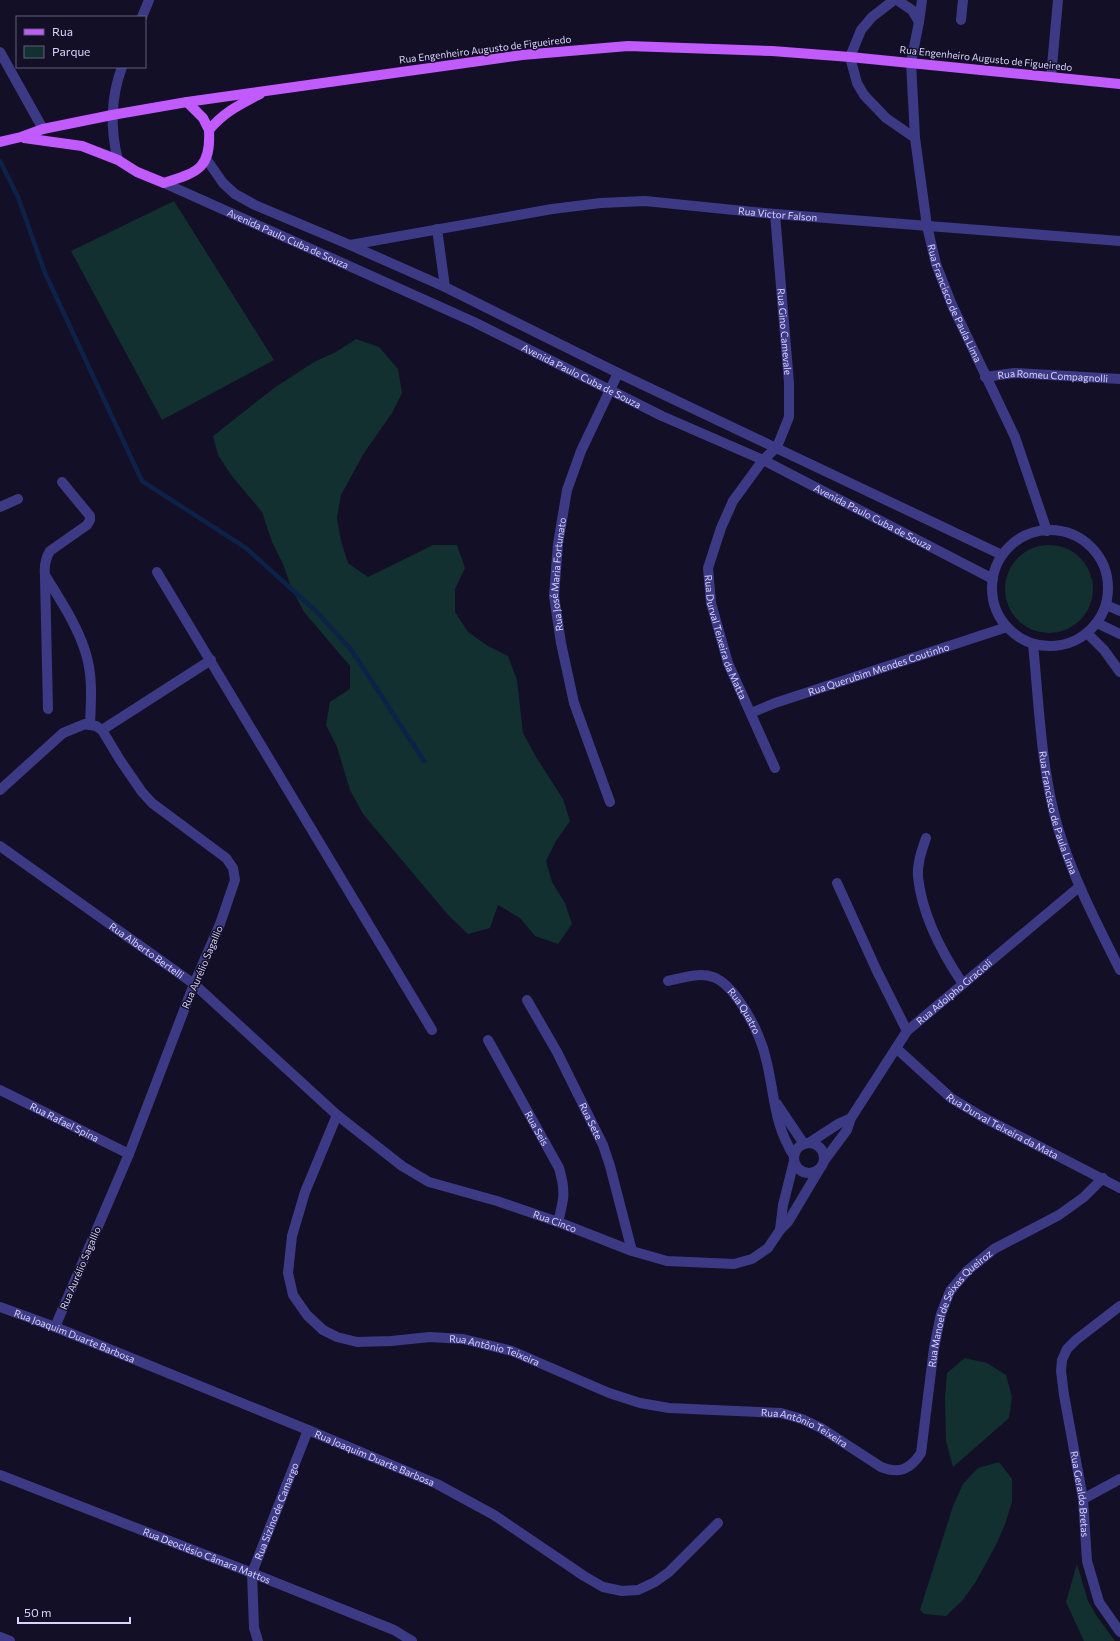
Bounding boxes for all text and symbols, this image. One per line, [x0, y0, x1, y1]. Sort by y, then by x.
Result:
legend [16, 16, 146, 68]
text: Rua [52, 24, 73, 38]
street label: Rua Engenheiro Augusto de Figueiredo [398, 32, 572, 66]
street label: Rua Engenheiro Augusto de Figueiredo [899, 43, 1073, 73]
text: Parque [52, 44, 90, 58]
street label: Rua Victor Falson [738, 204, 818, 223]
street label: Avenida Paulo Cuba de Souza [226, 206, 351, 271]
street label: Rua Francisco de Paula Lima [925, 243, 984, 364]
street label: Rua Gino Camevale [775, 288, 794, 375]
street label: Avenida Paulo Cuba de Souza [520, 341, 643, 411]
street label: Rua Romeu Compagnolli [997, 367, 1108, 384]
street label: Avenida Paulo Cuba de Souza [812, 481, 934, 553]
street label: Rua José Maria Fortunato [548, 516, 568, 632]
street label: Rua Durval Teixeira da Matta [703, 574, 749, 701]
street label: Rua Querubim Mendes Coutinho [806, 640, 951, 698]
street label: Rua Francisco de Paula Lima [1037, 750, 1080, 876]
street label: Rua Alberto Bertelli [107, 920, 186, 981]
street label: Rua Aurélio Sagallio [179, 924, 225, 1010]
street label: Rua Adolpho Gracioli [914, 957, 994, 1027]
street label: Rua Quatro [725, 985, 763, 1036]
street label: Rua Durval Teixeira da Mata [944, 1091, 1060, 1161]
street label: Rua Rafael Spina [28, 1100, 101, 1144]
street label: Rua Sete [577, 1100, 605, 1141]
street label: Rua Seis [523, 1109, 552, 1148]
street label: Rua Cinco [532, 1208, 578, 1235]
street label: Rua Aurélio Sagallio [57, 1225, 103, 1311]
street label: Rua Manoel de Seixas Queiroz [926, 1247, 995, 1368]
street label: Rua Joaquim Duarte Barbosa [13, 1307, 137, 1365]
street label: Rua Antônio Teixeira [449, 1332, 542, 1368]
street label: Rua Antônio Teixeira [761, 1406, 850, 1450]
street label: Rua Joaquim Duarte Barbosa [313, 1427, 437, 1488]
street label: Rua Geraldo Bretas [1068, 1450, 1091, 1538]
street label: Rua Sizino de Camargo [252, 1461, 301, 1562]
street label: Rua Deoclésio Câmara Mattos [141, 1525, 273, 1586]
scale bar [18, 1599, 130, 1625]
text: 50 m [24, 1605, 52, 1619]

